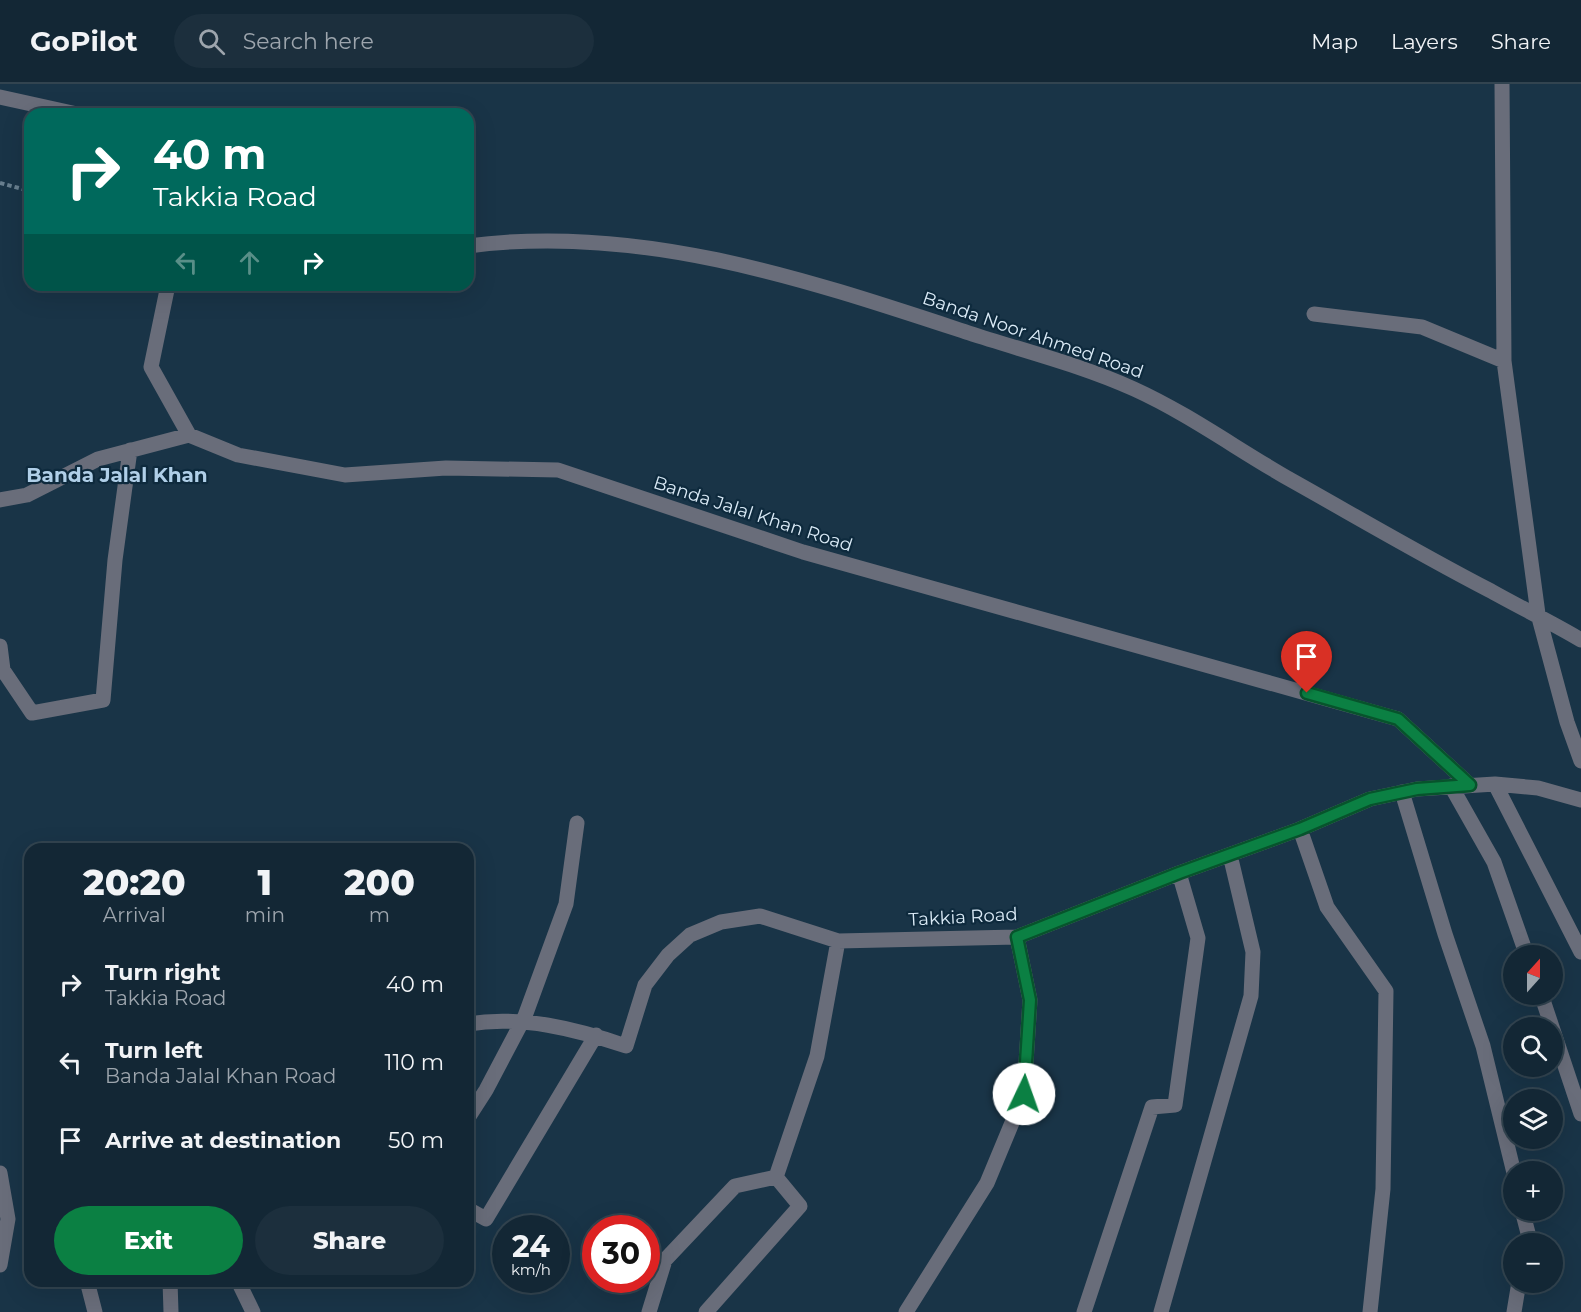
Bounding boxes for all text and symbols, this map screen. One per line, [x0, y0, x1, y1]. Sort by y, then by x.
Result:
search box [174, 14, 594, 68]
text: GoPilot [30, 24, 138, 58]
icon: search [195, 25, 228, 58]
text: Search here [243, 28, 374, 55]
text: Map [1311, 29, 1358, 54]
text: Layers [1391, 29, 1458, 54]
text: Share [1491, 29, 1551, 54]
text: 40 m [153, 128, 266, 180]
icon: right [54, 132, 132, 210]
text: Takkia Road [153, 180, 317, 213]
icon: left [170, 246, 203, 279]
icon: ahead [233, 246, 266, 279]
icon: right [296, 246, 329, 279]
street label: Banda Noor Ahmed Road [920, 287, 1146, 383]
district label: Banda Jalal Khan [26, 463, 208, 487]
street label: Banda Jalal Khan Road [651, 471, 855, 557]
pin [1281, 631, 1332, 693]
icon: arrive [1290, 640, 1323, 673]
text: 20:20 [83, 860, 186, 904]
text: 1 [258, 860, 272, 904]
text: 200 [344, 860, 415, 904]
text: Arrival [103, 903, 166, 927]
text: min [245, 903, 285, 927]
text: m [369, 903, 390, 927]
street label: Takkia Road [908, 903, 1018, 931]
north arrow [1503, 945, 1563, 1005]
map controls [1503, 945, 1563, 1293]
text: Turn right [105, 959, 220, 986]
icon: right [54, 968, 87, 1001]
text: 40 m [386, 971, 444, 998]
text: Takkia Road [105, 986, 226, 1010]
button: search [1503, 1017, 1563, 1077]
text: Turn left [105, 1037, 203, 1064]
icon: left [54, 1046, 87, 1079]
text: 110 m [384, 1049, 444, 1076]
position arrow [992, 1062, 1056, 1126]
text: Banda Jalal Khan Road [105, 1064, 336, 1088]
button: layers [1503, 1089, 1563, 1149]
icon: arrive [54, 1124, 87, 1157]
text: Arrive at destination [105, 1127, 341, 1154]
text: 50 m [388, 1127, 444, 1154]
button: + [1503, 1161, 1563, 1221]
button: Exit [54, 1206, 243, 1275]
button: Share [255, 1206, 444, 1275]
speed limit sign: 30 [582, 1215, 660, 1293]
text: 24 [512, 1228, 550, 1265]
button: − [1503, 1233, 1563, 1293]
text: km/h [511, 1260, 551, 1279]

